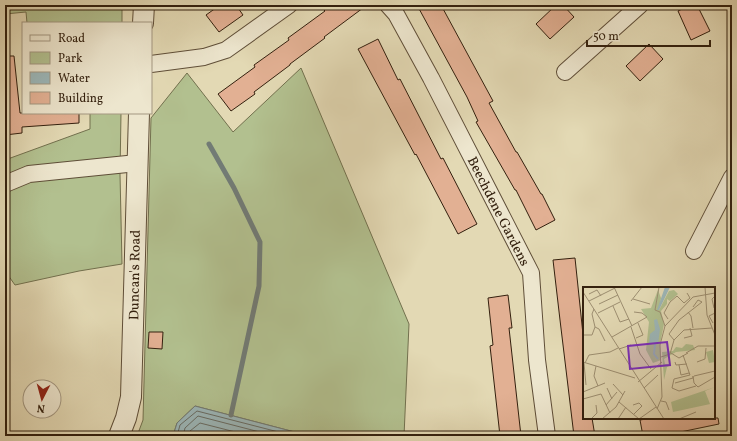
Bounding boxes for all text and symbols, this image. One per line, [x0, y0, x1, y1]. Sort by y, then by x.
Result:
legend [22, 22, 152, 114]
scale bar [587, 22, 710, 48]
text: 50 m [593, 29, 619, 45]
text: Road [58, 31, 85, 47]
text: Park [58, 51, 83, 67]
text: Water [58, 71, 90, 87]
text: Building [58, 91, 103, 107]
street label: Beechdene Gardens [462, 154, 533, 270]
street label: Duncan's Road [125, 229, 146, 320]
inset map [583, 287, 715, 419]
north arrow [22, 379, 62, 419]
text: N [36, 400, 46, 415]

